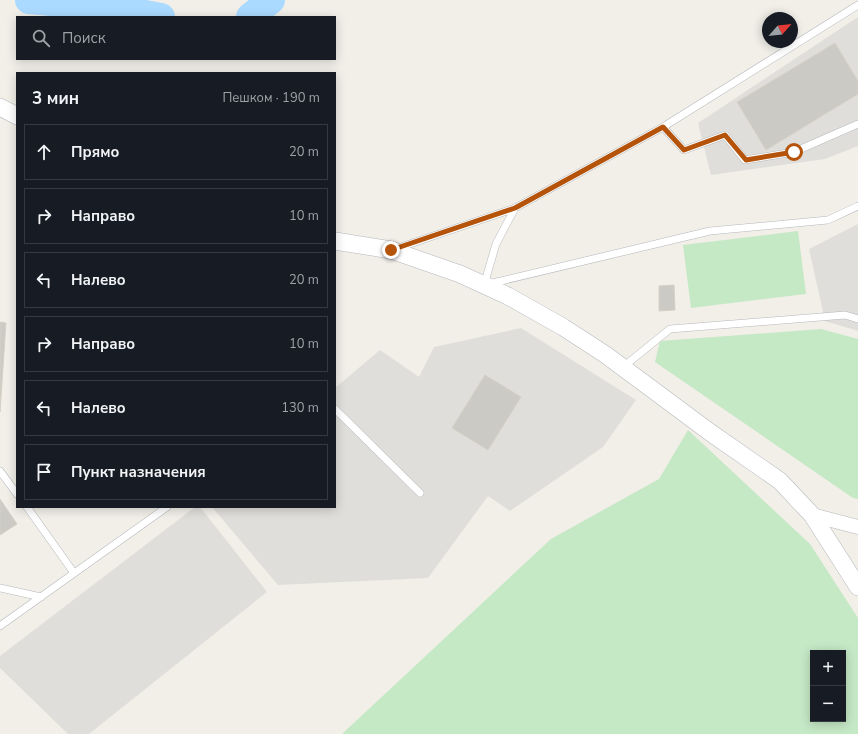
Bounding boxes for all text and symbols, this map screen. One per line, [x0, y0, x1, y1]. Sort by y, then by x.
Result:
north arrow [762, 12, 798, 48]
search box [16, 16, 336, 60]
icon: search [30, 27, 52, 49]
text: Поиск [62, 28, 106, 48]
text: 3 мин [32, 87, 79, 110]
text: Пешком · 190 m [222, 89, 320, 107]
icon: ahead [33, 141, 55, 163]
text: Прямо [71, 142, 119, 162]
text: 20 m [289, 143, 319, 161]
route start [785, 143, 803, 161]
icon: right [33, 205, 55, 227]
text: Направо [71, 206, 135, 226]
text: 10 m [289, 207, 319, 225]
route end [382, 241, 400, 259]
icon: left [33, 269, 55, 291]
text: Налево [71, 270, 126, 290]
text: 20 m [289, 271, 319, 289]
icon: right [33, 333, 55, 355]
text: Направо [71, 334, 135, 354]
text: 10 m [289, 335, 319, 353]
icon: left [33, 397, 55, 419]
text: Налево [71, 398, 126, 418]
text: 130 m [281, 399, 319, 417]
icon: arrive [33, 461, 55, 483]
text: Пункт назначения [71, 462, 206, 482]
map controls [810, 650, 846, 722]
button: + [810, 650, 846, 686]
button: − [810, 686, 846, 722]

